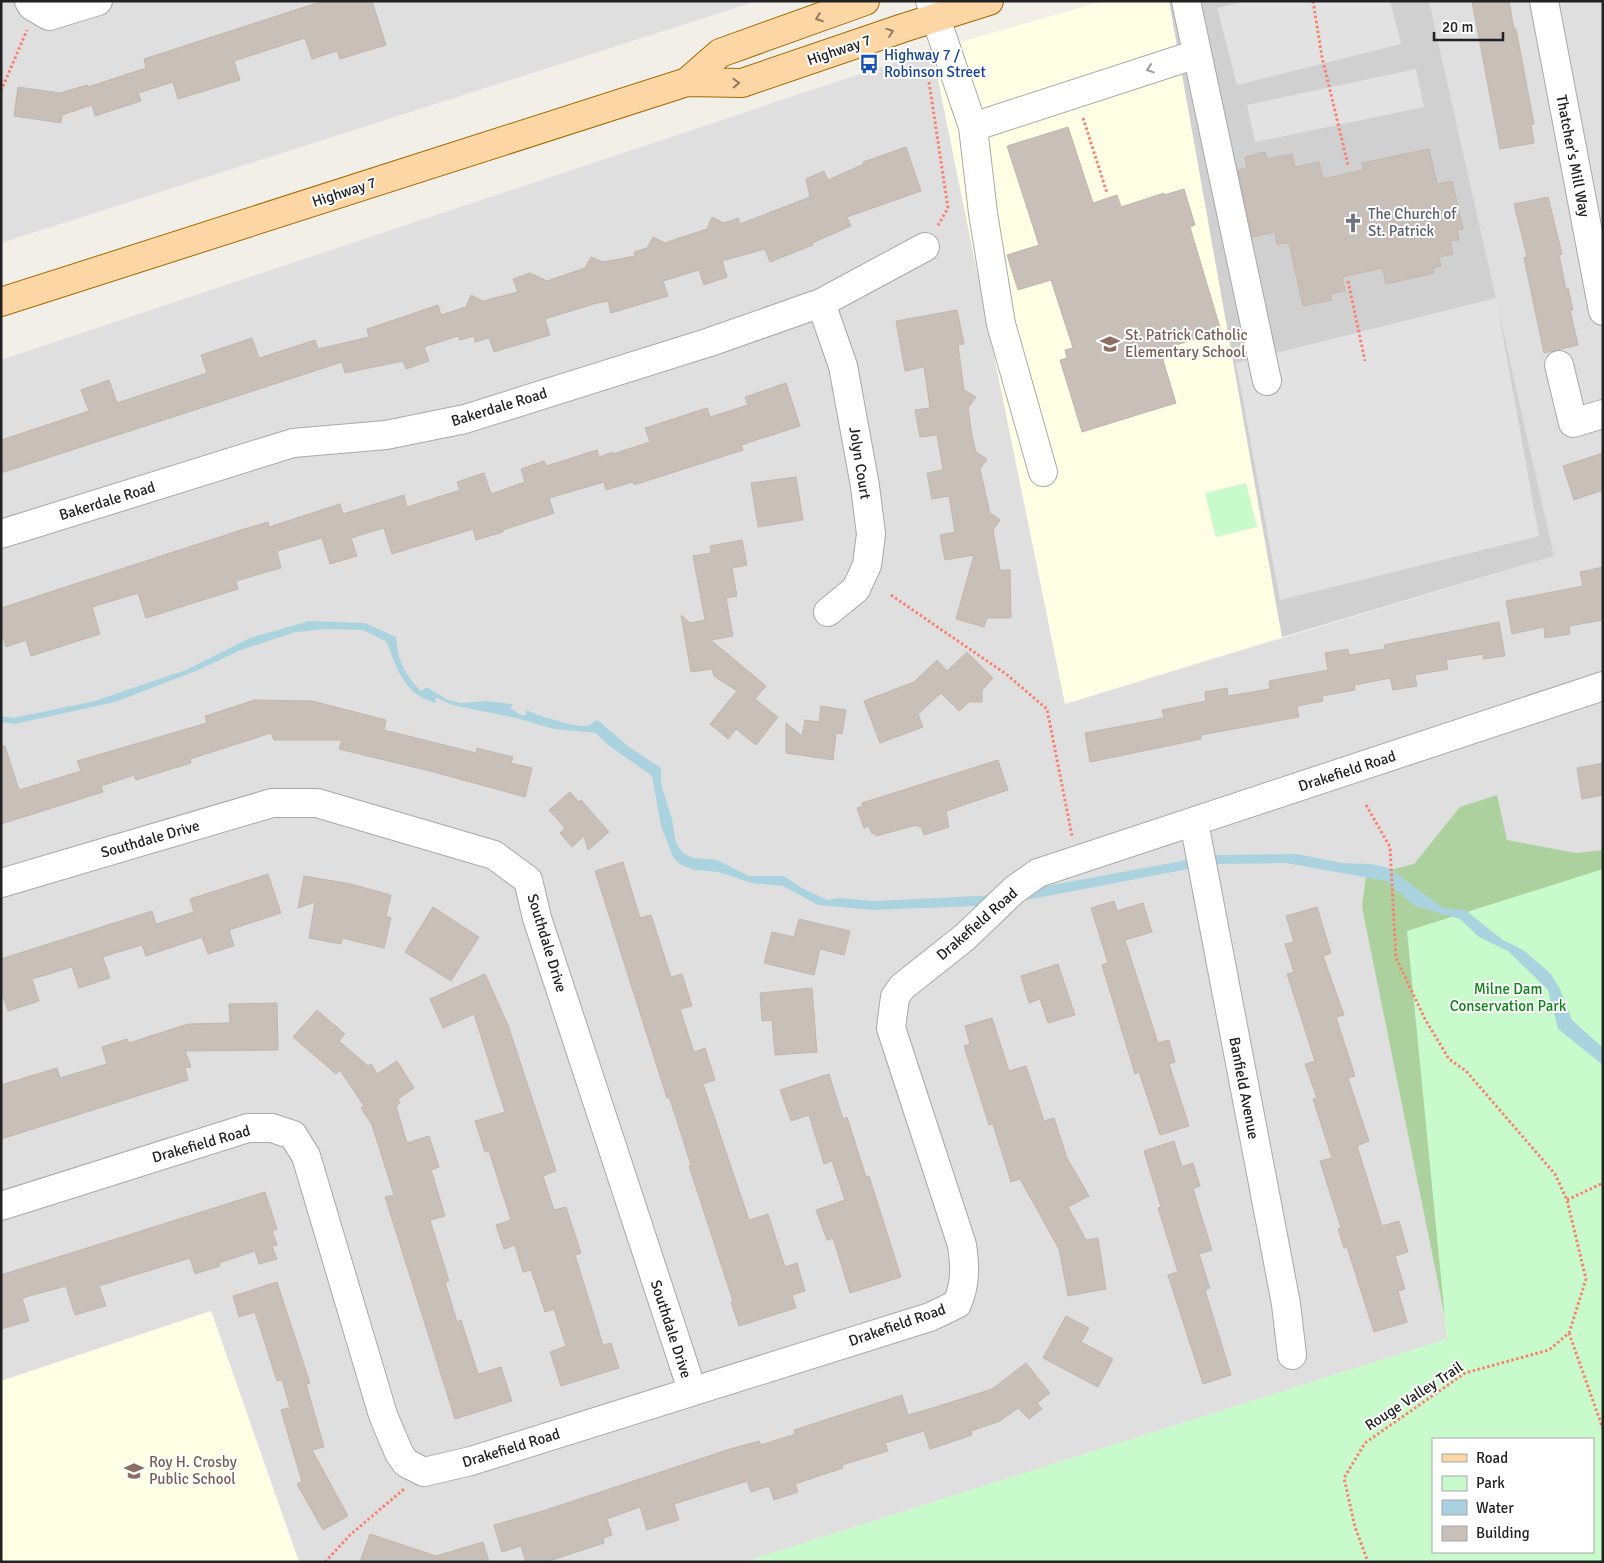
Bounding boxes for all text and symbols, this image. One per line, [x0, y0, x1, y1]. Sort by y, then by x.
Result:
scale bar [1434, 10, 1503, 42]
one-way arrow [815, 12, 824, 22]
text: 20 m [1442, 18, 1473, 36]
one-way arrow [885, 28, 893, 38]
street label: Highway 7 [805, 31, 873, 69]
place label: Highway 7 / Robinson Street [884, 46, 986, 81]
bus stop icon: Highway 7 / Robinson Street [858, 53, 880, 75]
one-way arrow [1147, 63, 1155, 73]
one-way arrow [732, 78, 740, 88]
street label: Thatcher's Mill Way [1552, 93, 1594, 219]
street label: Highway 7 [310, 173, 378, 211]
place label: The Church of St. Patrick [1368, 205, 1457, 240]
church icon: The Church of St. Patrick [1342, 212, 1364, 234]
place label: St. Patrick Catholic Elementary School [1125, 326, 1248, 361]
school or university icon: St. Patrick Catholic Elementary School [1099, 333, 1121, 355]
street label: Bakerdale Road [449, 384, 549, 430]
street label: Jolyn Court [845, 425, 875, 501]
street label: Bakerdale Road [57, 478, 157, 524]
street label: Drakefield Road [1296, 747, 1398, 795]
street label: Southdale Drive [99, 816, 201, 862]
street label: Drakefield Road [933, 884, 1021, 964]
street label: Southdale Drive [523, 892, 571, 994]
park label: Milne Dam Conservation Park [1450, 980, 1567, 1015]
street label: Banfield Avenue [1225, 1035, 1263, 1141]
street label: Drakefield Road [150, 1121, 252, 1167]
street label: Southdale Drive [647, 1278, 695, 1380]
street label: Drakefield Road [846, 1300, 948, 1350]
street label: Rouge Valley Trail [1362, 1358, 1466, 1434]
street label: Drakefield Road [460, 1425, 562, 1471]
legend [1432, 1438, 1594, 1553]
text: Road [1476, 1449, 1508, 1467]
place label: Roy H. Crosby Public School [149, 1453, 237, 1488]
school or university icon: Roy H. Crosby Public School [123, 1460, 145, 1482]
text: Park [1476, 1474, 1505, 1492]
text: Water [1476, 1499, 1514, 1517]
text: Building [1476, 1524, 1530, 1542]

